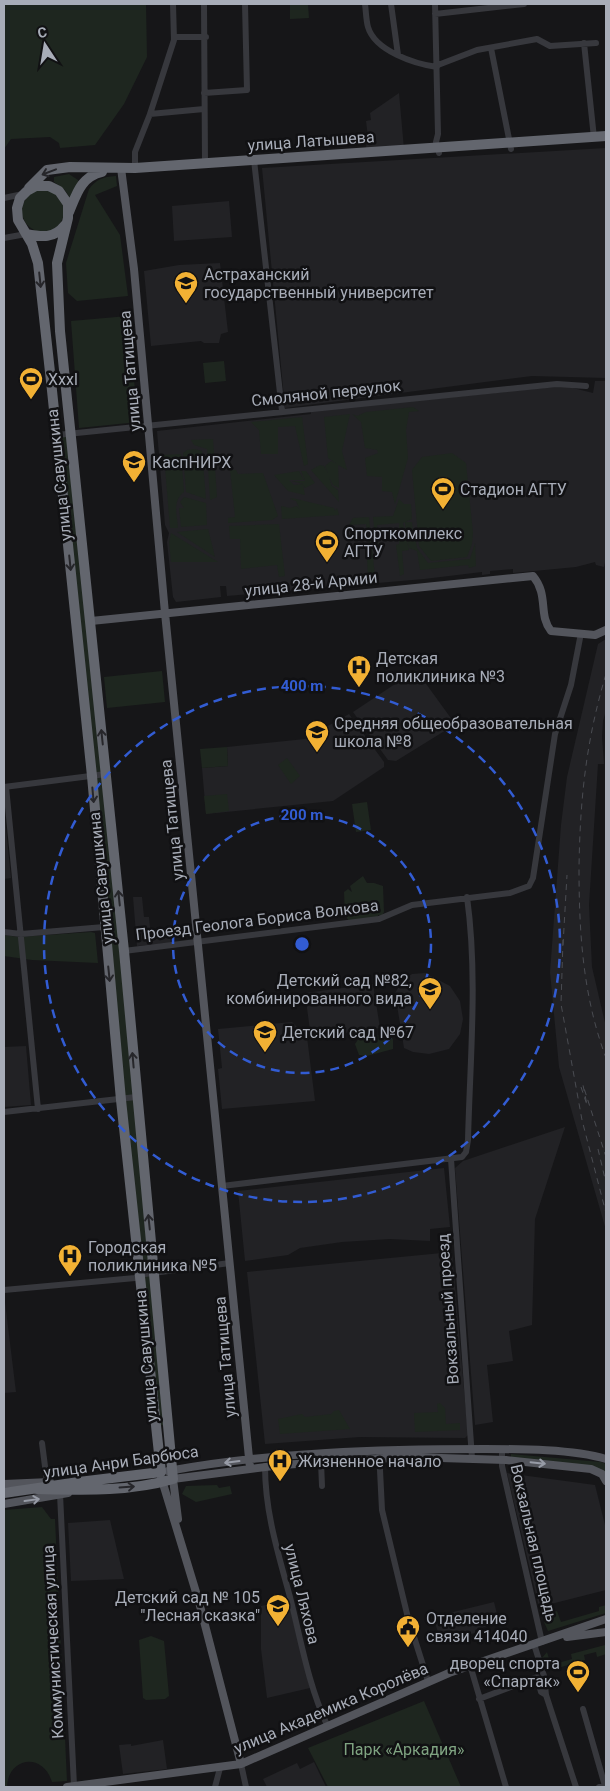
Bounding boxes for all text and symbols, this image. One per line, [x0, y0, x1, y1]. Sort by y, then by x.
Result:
north arrow [20, 20, 70, 70]
text: С [36, 24, 48, 41]
street label: улица Латышева [247, 127, 375, 155]
one-way arrow [42, 168, 57, 177]
place label: Астраханский государственный университет [204, 265, 434, 302]
school or university icon: Астраханский государственный университет [173, 270, 199, 304]
one-way arrow [35, 272, 45, 288]
street label: улица Татищева [115, 310, 145, 432]
sports icon: Xxxl [18, 366, 44, 400]
place label: Xxxl [48, 370, 78, 389]
street label: Смоляной переулок [250, 376, 402, 410]
street label: улица Савушкина [43, 408, 75, 542]
school or university icon: КаспНИРХ [121, 449, 147, 483]
place label: КаспНИРХ [152, 453, 231, 472]
sports icon: Стадион АГТУ [430, 476, 456, 510]
place label: Стадион АГТУ [460, 480, 567, 499]
place label: Спорткомплекс АГТУ [344, 524, 462, 561]
sports icon: Спорткомплекс АГТУ [314, 529, 340, 563]
one-way arrow [65, 555, 75, 571]
street label: улица 28-й Армии [244, 568, 378, 600]
place label: Детская поликлиника №3 [376, 649, 505, 686]
hospital icon: Детская поликлиника №3 [346, 654, 372, 688]
text: 400 m [281, 677, 323, 695]
place label: Средняя общеобразовательная школа №8 [334, 714, 573, 751]
school or university icon: Средняя общеобразовательная школа №8 [304, 719, 330, 753]
one-way arrow [98, 729, 107, 745]
street label: улица Татищева [156, 759, 188, 881]
one-way arrow [88, 786, 98, 802]
text: 200 m [281, 806, 323, 824]
street label: улица Савушкина [85, 811, 117, 945]
one-way arrow [114, 891, 123, 907]
street label: Проезд Геолога Бориса Волкова [134, 896, 380, 944]
centre of rings [293, 935, 311, 953]
one-way arrow [104, 966, 114, 982]
place label: Детский сад №82, комбинированного вида [226, 971, 412, 1008]
school or university icon: Детский сад №82, комбинированного вида [417, 976, 443, 1010]
school or university icon: Детский сад №67 [252, 1019, 278, 1053]
place label: Детский сад №67 [282, 1023, 414, 1042]
one-way arrow [129, 1053, 138, 1069]
one-way arrow [144, 1214, 154, 1230]
street label: Вокзальный проезд [433, 1233, 463, 1385]
place label: Городская поликлиника №5 [88, 1238, 217, 1275]
hospital icon: Городская поликлиника №5 [57, 1243, 83, 1277]
street label: улица Савушкина [131, 1289, 161, 1423]
street label: улица Татищева [210, 1296, 240, 1418]
street label: улица Анри Барбюса [42, 1442, 200, 1482]
hospital icon: Жизненное начало [267, 1448, 293, 1482]
place label: Жизненное начало [298, 1452, 441, 1471]
one-way arrow [224, 1457, 240, 1467]
one-way arrow [530, 1458, 546, 1468]
street label: Вокзальная площадь [507, 1462, 561, 1624]
one-way arrow [119, 1482, 135, 1492]
one-way arrow [24, 1495, 40, 1505]
street label: улица Ляхова [280, 1542, 324, 1646]
street label: Коммунистическая улица [38, 1545, 68, 1739]
place label: Детский сад № 105 "Лесная сказка" [115, 1588, 260, 1625]
school or university icon: Детский сад № 105 "Лесная сказка" [265, 1593, 291, 1627]
place label: Отделение связи 414040 [426, 1609, 528, 1646]
public building icon: Отделение связи 414040 [395, 1614, 421, 1648]
place label: дворец спорта «Спартак» [450, 1654, 560, 1691]
street label: улица Академика Королёва [231, 1658, 431, 1758]
sports icon: дворец спорта «Спартак» [565, 1659, 591, 1693]
park label: Парк «Аркадия» [343, 1740, 465, 1759]

